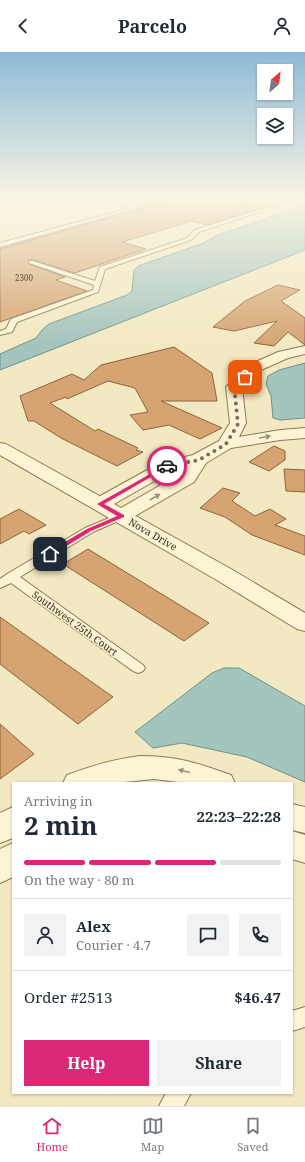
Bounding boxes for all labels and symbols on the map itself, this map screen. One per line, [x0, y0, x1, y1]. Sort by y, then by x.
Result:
north arrow [257, 64, 293, 100]
house number: 2300 [15, 272, 33, 283]
pin [228, 360, 262, 394]
one-way arrow [259, 434, 271, 440]
courier [147, 446, 187, 486]
one-way arrow [149, 493, 161, 500]
street label: Nova Drive [126, 515, 180, 553]
pin [33, 537, 67, 571]
street label: Southwest 25th Court [30, 587, 121, 659]
one-way arrow [177, 768, 190, 774]

